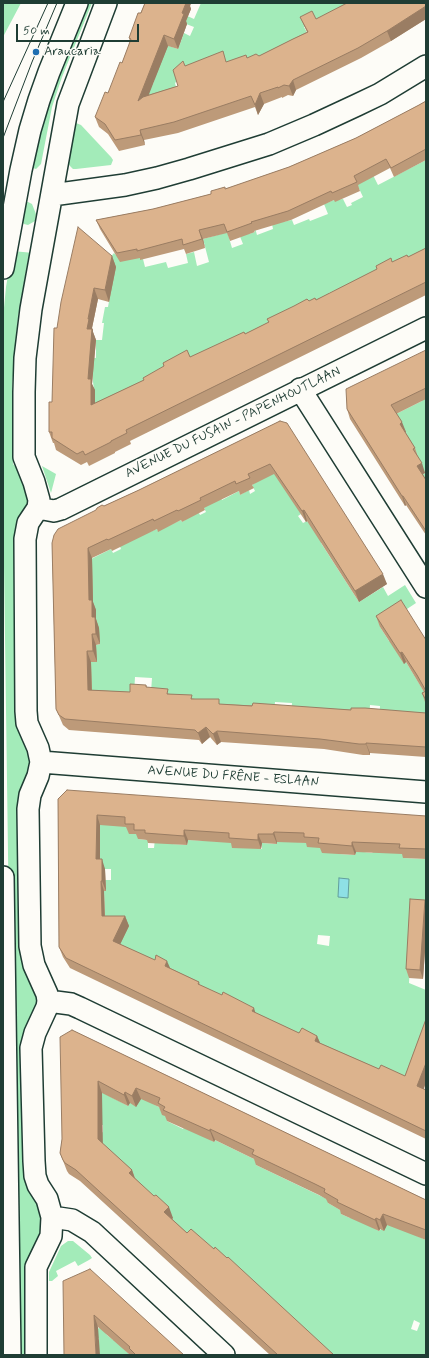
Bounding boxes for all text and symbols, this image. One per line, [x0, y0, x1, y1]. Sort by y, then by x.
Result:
scale bar [18, 16, 141, 42]
text: 50 m [23, 23, 50, 39]
place label: Araucaria [44, 44, 101, 60]
marker: Araucaria [31, 47, 41, 57]
street label: AVENUE DU FUSAIN - PAPENHOUTLAAN [123, 364, 343, 482]
street label: AVENUE DU FRÊNE - ESLAAN [147, 763, 319, 791]

